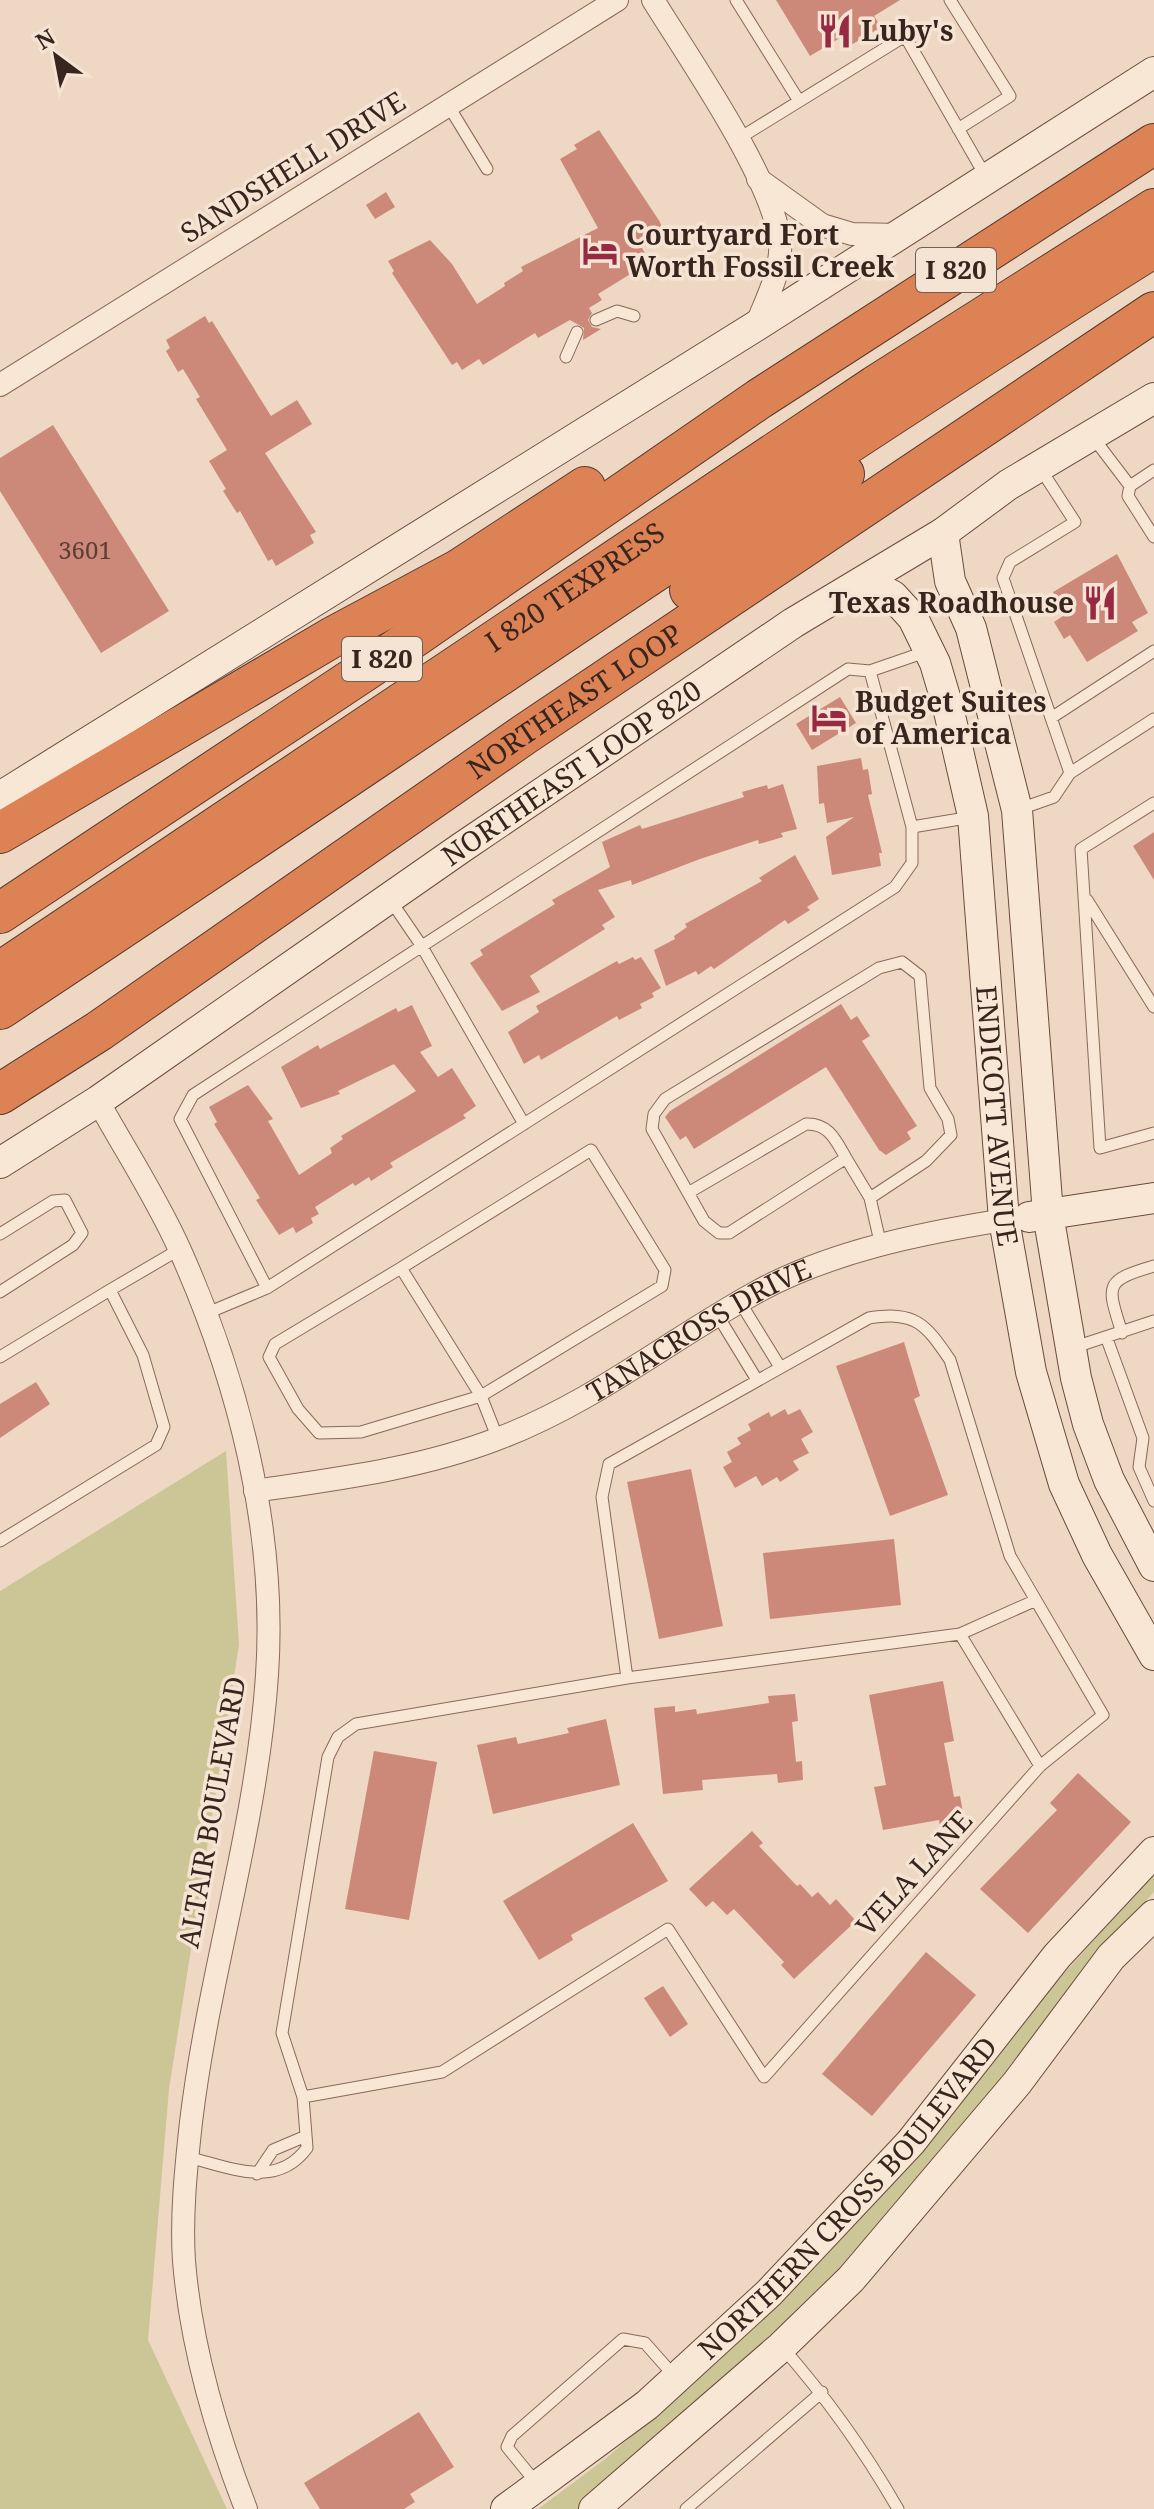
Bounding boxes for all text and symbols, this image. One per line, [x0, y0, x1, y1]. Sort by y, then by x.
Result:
place label: Luby's [861, 11, 953, 49]
restaurant icon: Luby's [816, 12, 854, 50]
north arrow [16, 16, 96, 96]
text: N [30, 21, 60, 56]
street label: SANDSHELL DRIVE [173, 82, 412, 251]
place label: Courtyard Fort Worth Fossil Creek [626, 215, 894, 285]
hotel icon: Courtyard Fort Worth Fossil Creek [581, 232, 619, 270]
road number: I 820 [916, 248, 996, 292]
street label: I 820 TEXPRESS [477, 512, 671, 660]
house number: 3601 [58, 533, 112, 566]
place label: Texas Roadhouse [829, 583, 1074, 621]
restaurant icon: Texas Roadhouse [1081, 584, 1119, 622]
street label: NORTHEAST LOOP [459, 614, 689, 787]
road number: I 820 [342, 637, 422, 681]
street label: NORTHEAST LOOP 820 [434, 671, 708, 874]
place label: Budget Suites of America [855, 682, 1047, 752]
hotel icon: Budget Suites of America [810, 699, 848, 737]
street label: ENDICOTT AVENUE [968, 984, 1028, 1249]
street label: TANACROSS DRIVE [579, 1249, 816, 1410]
street label: ALTAIR BOULEVARD [168, 1673, 254, 1951]
street label: VELA LANE [847, 1801, 980, 1943]
street label: NORTHERN CROSS BOULEVARD [689, 2028, 1005, 2367]

